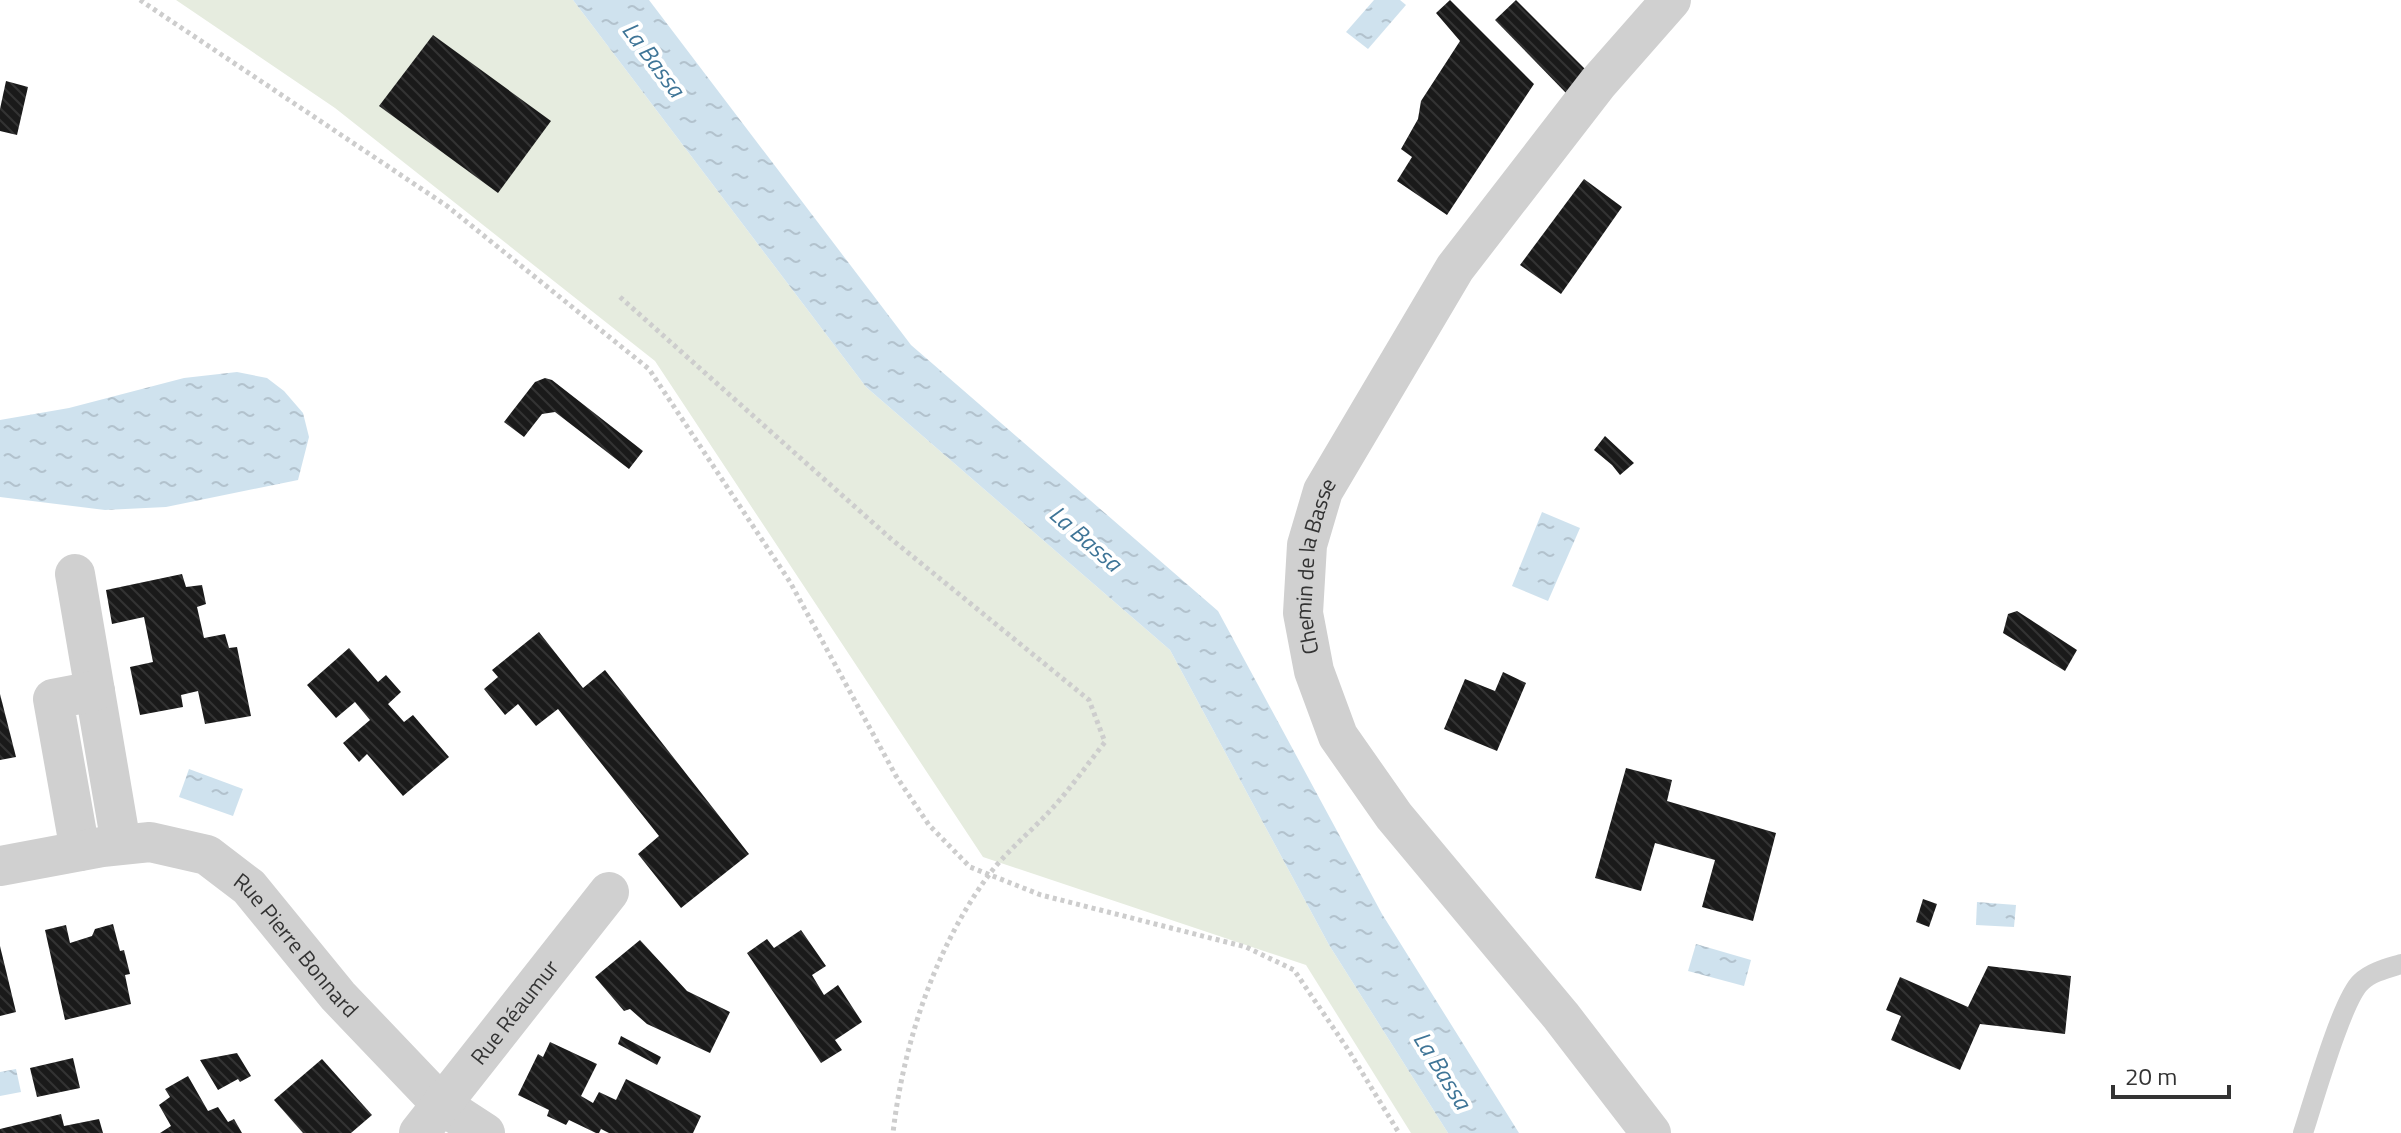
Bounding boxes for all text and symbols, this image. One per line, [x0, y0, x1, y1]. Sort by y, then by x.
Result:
water label: La Bassa [614, 14, 695, 106]
street label: Chemin de la Basse [1286, 471, 1344, 657]
water label: La Bassa [1042, 496, 1132, 581]
street label: Rue Pierre Bonnard [227, 864, 367, 1025]
street label: Rue Réaumur [462, 952, 567, 1072]
water label: La Bassa [1405, 1024, 1482, 1118]
scale bar [2113, 1049, 2229, 1099]
text: 20 m [2125, 1058, 2177, 1094]

